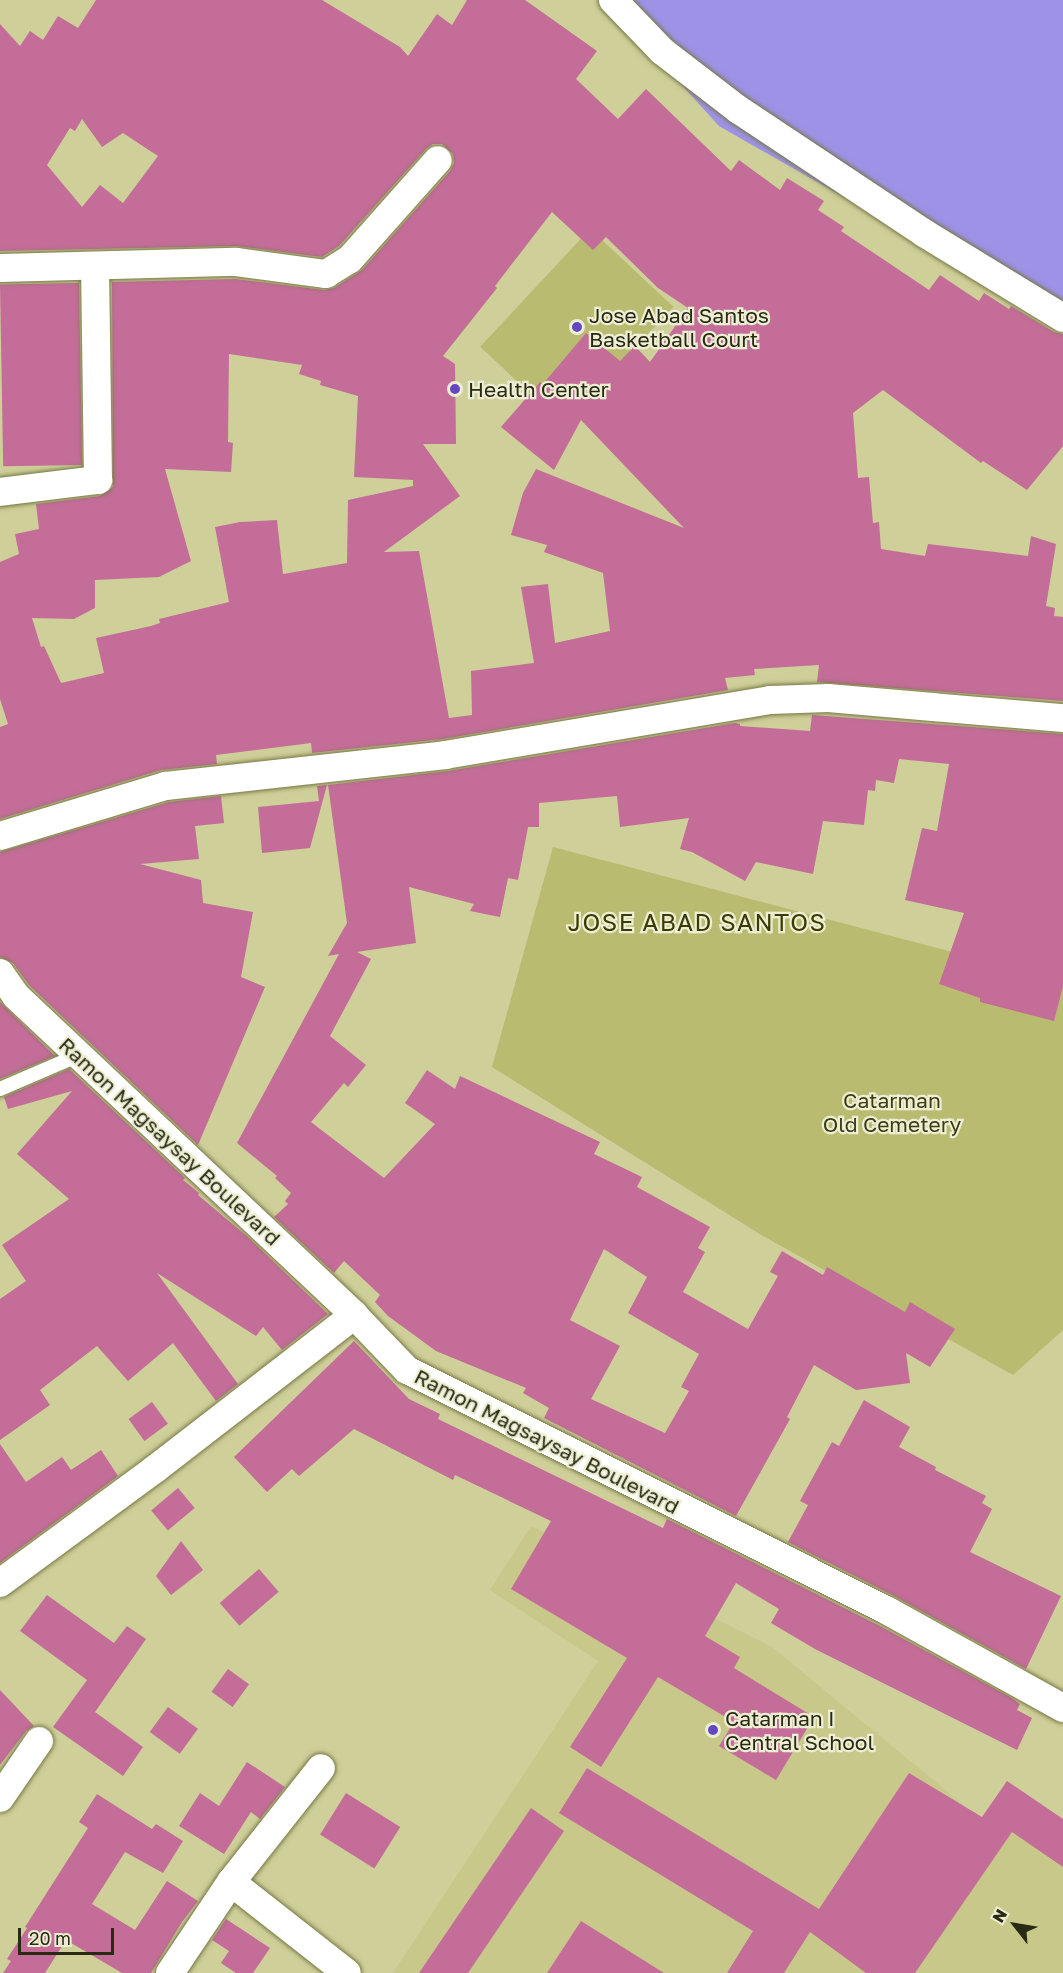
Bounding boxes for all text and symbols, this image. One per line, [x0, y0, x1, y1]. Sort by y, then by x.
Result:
place label: Jose Abad Santos Basketball Court [589, 302, 769, 352]
marker: Jose Abad Santos Basketball Court [570, 320, 584, 334]
place label: Health Center [468, 376, 609, 402]
marker: Health Center [446, 380, 464, 398]
district label: JOSE ABAD SANTOS [568, 908, 826, 936]
street label: Ramon Magsaysay Boulevard [54, 1032, 286, 1250]
park label: Catarman Old Cemetery [823, 1087, 961, 1137]
street label: Ramon Magsaysay Boulevard [410, 1363, 684, 1519]
place label: Catarman I Central School [725, 1705, 874, 1755]
marker: Catarman I Central School [706, 1723, 720, 1737]
north arrow [985, 1895, 1045, 1955]
text: N [988, 1905, 1011, 1926]
scale bar [21, 1916, 117, 1954]
text: 20 m [29, 1927, 71, 1949]

